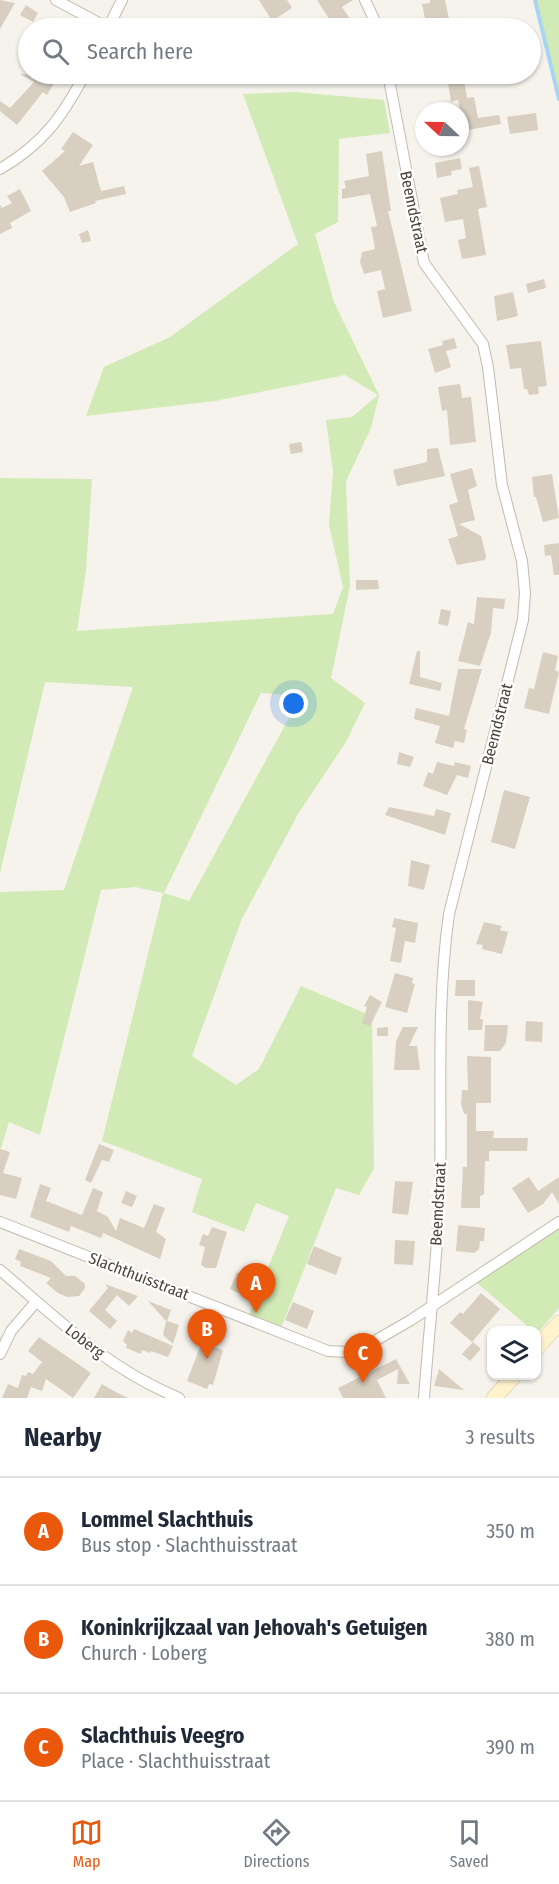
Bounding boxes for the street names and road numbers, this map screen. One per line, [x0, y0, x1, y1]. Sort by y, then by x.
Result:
street label: Beemdstraat [396, 169, 432, 256]
street label: Beemdstraat [478, 680, 516, 767]
street label: Beemdstraat [426, 1161, 450, 1246]
street label: Slachthuisstraat [86, 1248, 193, 1304]
street label: Loberg [62, 1320, 109, 1362]

